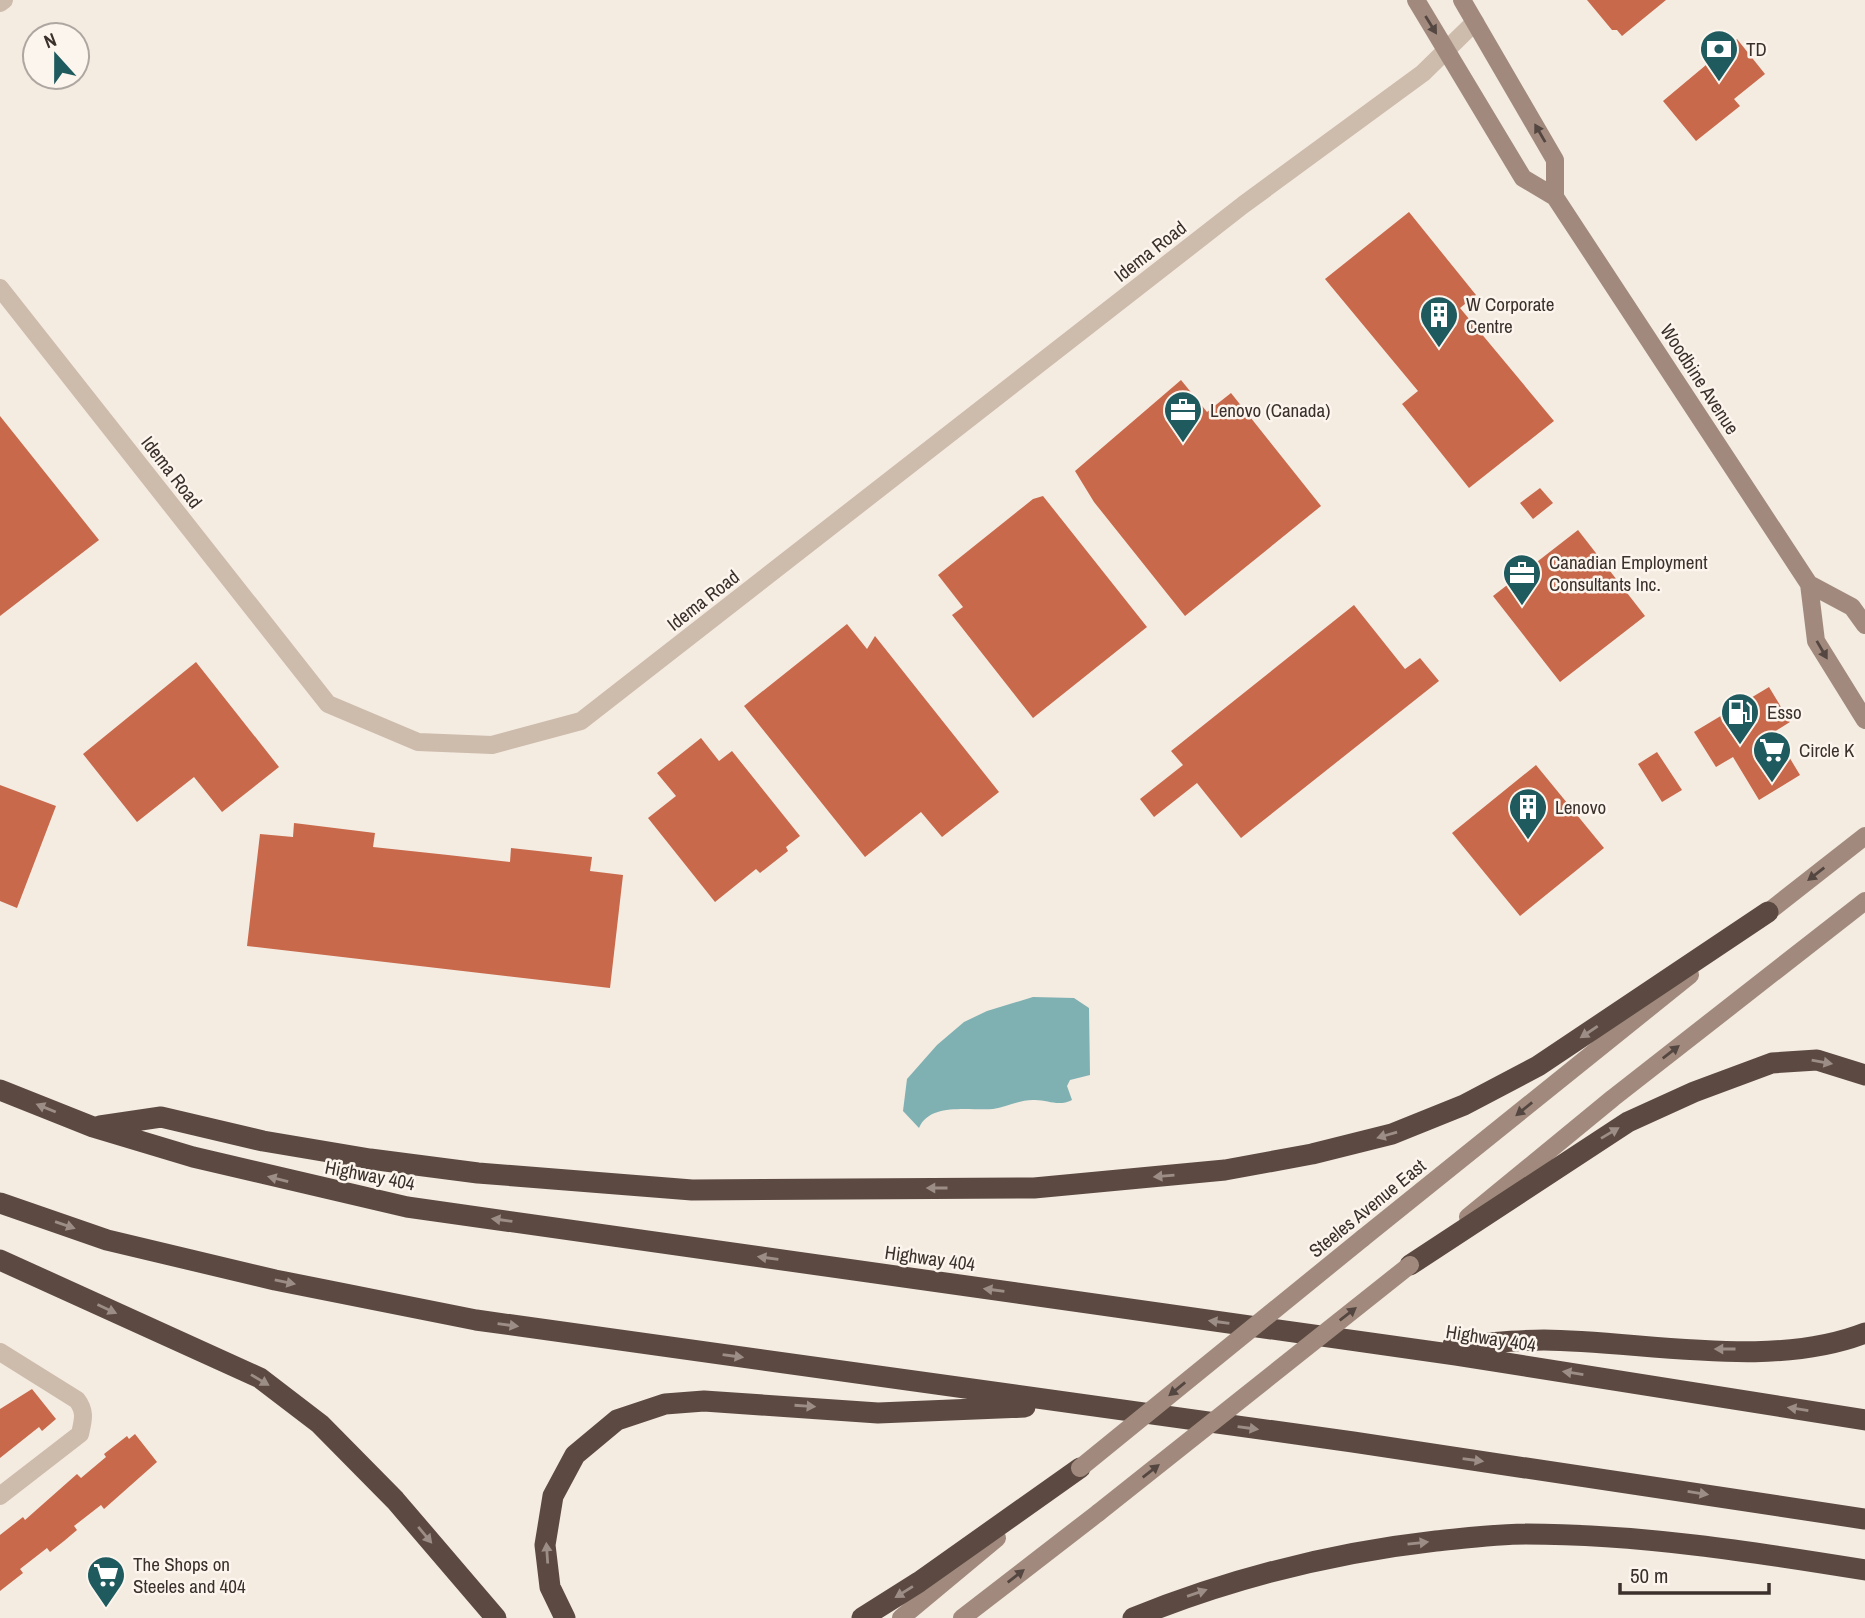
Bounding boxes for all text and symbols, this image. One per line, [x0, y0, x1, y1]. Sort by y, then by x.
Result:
one-way arrow [1424, 16, 1437, 35]
north arrow [21, 21, 91, 91]
text: N [40, 26, 60, 54]
bank icon: TD [1698, 28, 1740, 83]
place label: TD [1746, 36, 1767, 62]
one-way arrow [1533, 124, 1546, 143]
street label: Idema Road [1109, 215, 1191, 287]
place label: W Corporate Centre [1466, 291, 1554, 339]
building icon: W Corporate Centre [1418, 294, 1460, 349]
street label: Woodbine Avenue [1655, 319, 1745, 439]
office icon: Lenovo (Canada) [1162, 389, 1204, 444]
place label: Lenovo (Canada) [1210, 397, 1330, 423]
street label: Idema Road [136, 431, 208, 513]
place label: Canadian Employment Consultants Inc. [1549, 549, 1708, 597]
office icon: Canadian Employment Consultants Inc. [1501, 552, 1543, 607]
street label: Idema Road [662, 564, 744, 636]
one-way arrow [1816, 640, 1828, 659]
fuel station icon: Esso [1719, 691, 1761, 746]
place label: Esso [1767, 699, 1802, 725]
supermarket icon: Circle K [1751, 729, 1793, 784]
place label: Circle K [1799, 737, 1855, 763]
building icon: Lenovo [1507, 786, 1549, 841]
place label: Lenovo [1555, 794, 1606, 820]
one-way arrow [1808, 867, 1826, 882]
one-way arrow [1580, 1025, 1598, 1039]
one-way arrow [1662, 1045, 1680, 1060]
one-way arrow [1811, 1057, 1833, 1068]
one-way arrow [1515, 1101, 1533, 1116]
one-way arrow [36, 1103, 57, 1114]
one-way arrow [1601, 1127, 1620, 1140]
one-way arrow [1377, 1131, 1398, 1141]
street label: Steeles Avenue East [1303, 1152, 1431, 1263]
street label: Highway 404 [323, 1154, 417, 1197]
one-way arrow [1153, 1170, 1175, 1181]
one-way arrow [267, 1173, 289, 1184]
one-way arrow [926, 1182, 948, 1194]
one-way arrow [491, 1215, 513, 1226]
one-way arrow [54, 1220, 75, 1231]
street label: Highway 404 [883, 1239, 977, 1277]
one-way arrow [757, 1252, 779, 1263]
one-way arrow [274, 1276, 296, 1287]
one-way arrow [983, 1284, 1005, 1295]
one-way arrow [96, 1304, 117, 1315]
one-way arrow [1339, 1306, 1357, 1321]
one-way arrow [1208, 1316, 1230, 1327]
street label: Highway 404 [1444, 1318, 1538, 1358]
one-way arrow [497, 1319, 519, 1330]
one-way arrow [1714, 1344, 1736, 1355]
one-way arrow [722, 1351, 744, 1362]
one-way arrow [1562, 1368, 1584, 1379]
one-way arrow [251, 1374, 270, 1386]
one-way arrow [1168, 1382, 1186, 1397]
one-way arrow [794, 1401, 816, 1412]
one-way arrow [1787, 1403, 1809, 1414]
one-way arrow [1237, 1422, 1259, 1433]
one-way arrow [1462, 1454, 1484, 1465]
one-way arrow [1142, 1463, 1160, 1478]
one-way arrow [1687, 1488, 1709, 1499]
one-way arrow [417, 1527, 432, 1544]
one-way arrow [1407, 1538, 1429, 1549]
one-way arrow [541, 1542, 552, 1564]
place label: The Shops on Steeles and 404 [133, 1551, 246, 1599]
scale bar [1620, 1552, 1769, 1596]
supermarket icon: The Shops on Steeles and 404 [85, 1554, 127, 1609]
text: 50 m [1630, 1561, 1668, 1590]
one-way arrow [1007, 1569, 1025, 1584]
one-way arrow [894, 1585, 914, 1598]
one-way arrow [1186, 1587, 1207, 1598]

